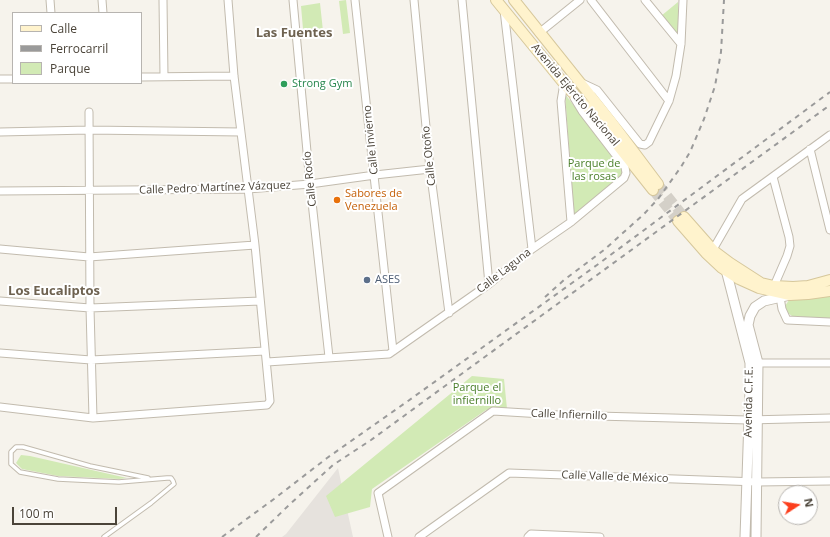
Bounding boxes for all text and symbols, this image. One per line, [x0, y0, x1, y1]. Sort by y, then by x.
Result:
legend [12, 12, 142, 84]
text: Calle [50, 20, 77, 37]
district label: Las Fuentes [256, 25, 332, 41]
text: Ferrocarril [50, 40, 108, 57]
street label: Avenida Ejército Nacional [528, 41, 622, 149]
text: Parque [50, 60, 90, 77]
place label: Strong Gym [292, 77, 352, 91]
marker: Strong Gym [279, 79, 289, 89]
street label: Calle Invierno [361, 105, 381, 175]
street label: Calle Otoño [419, 125, 439, 187]
street label: Calle Rocío [301, 151, 319, 207]
park label: Parque de las rosas [568, 157, 620, 183]
street label: Calle Pedro Martínez Vázquez [139, 179, 291, 197]
place label: Sabores de Venezuela [345, 187, 402, 213]
marker: Sabores de Venezuela [332, 195, 342, 205]
street label: Calle Laguna [474, 246, 534, 296]
place label: ASES [375, 273, 400, 287]
marker: ASES [362, 275, 372, 285]
district label: Los Eucaliptos [8, 283, 100, 299]
street label: Avenida C.F.E. [742, 366, 756, 438]
park label: Parque el infiernillo [453, 381, 501, 407]
street label: Calle Infiernillo [531, 407, 607, 423]
street label: Calle Valle de México [561, 469, 669, 485]
north arrow [778, 485, 818, 525]
text: N [801, 497, 818, 509]
scale bar [14, 499, 119, 525]
text: 100 m [19, 505, 54, 522]

